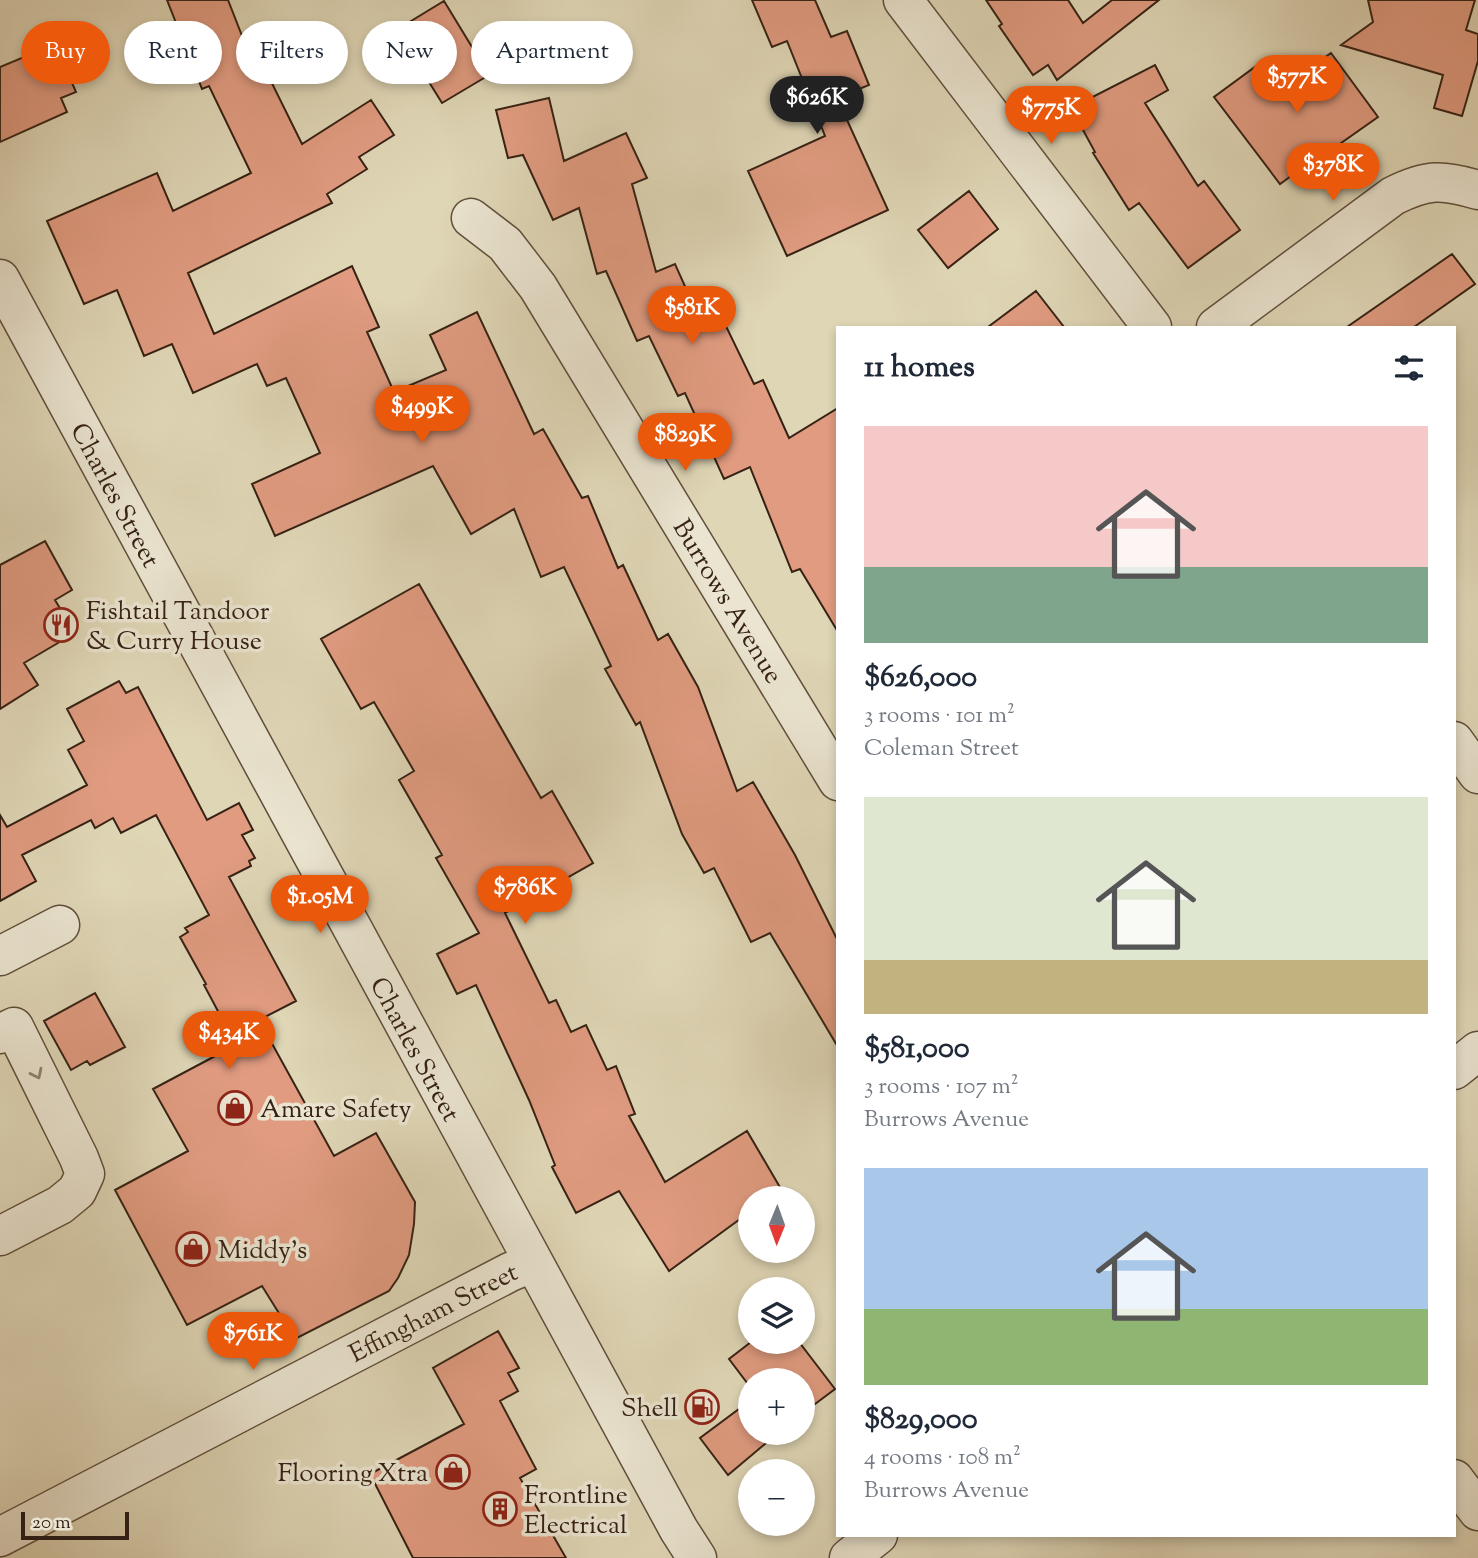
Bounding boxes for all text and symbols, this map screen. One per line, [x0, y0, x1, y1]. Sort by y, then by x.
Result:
chip: Buy [21, 21, 110, 84]
chip: Rent [124, 21, 222, 84]
chip: Filters [236, 21, 348, 84]
chip: New [362, 21, 457, 84]
chip: Apartment [471, 21, 633, 84]
pin: $577K [1248, 55, 1346, 115]
text: $577K [1267, 61, 1327, 94]
pin: $626K [768, 76, 866, 136]
text: $626K [786, 82, 848, 115]
pin: $775K [1002, 86, 1100, 146]
text: $775K [1021, 92, 1081, 125]
pin: $378K [1284, 144, 1382, 203]
text: $378K [1302, 149, 1364, 182]
pin: $581K [643, 286, 741, 346]
text: $581K [664, 292, 720, 325]
text: 11 homes [864, 347, 975, 390]
icon: filters [1390, 349, 1428, 387]
pin: $499K [373, 386, 471, 445]
text: $499K [391, 391, 453, 424]
pin: $829K [636, 414, 734, 473]
street label: Charles Street [60, 417, 168, 575]
text: $829K [654, 419, 716, 452]
icon: home [1083, 471, 1209, 597]
street label: Burrows Avenue [662, 513, 791, 691]
place label: Fishtail Tandoor & Curry House [86, 594, 270, 661]
restaurant icon: Fishtail Tandoor & Curry House [42, 606, 80, 644]
text: $626,000 [864, 657, 977, 700]
text: 3 rooms · 101 m² [864, 700, 1015, 733]
text: Coleman Street [864, 733, 1019, 766]
icon: home [1083, 842, 1209, 968]
pin: $786K [476, 866, 574, 926]
text: $786K [493, 872, 557, 905]
pin: $1.05M [263, 876, 377, 935]
text: $1.05M [287, 881, 353, 914]
street label: Charles Street [359, 971, 468, 1129]
pin: $434K [180, 1012, 278, 1071]
text: $434K [198, 1017, 260, 1050]
text: $581,000 [864, 1028, 970, 1071]
one-way arrow [29, 1067, 43, 1079]
text: 3 rooms · 107 m² [864, 1071, 1019, 1104]
shop icon: Amare Safety [216, 1089, 254, 1127]
place label: Amare Safety [260, 1092, 411, 1129]
text: Burrows Avenue [864, 1104, 1029, 1137]
north arrow [738, 1186, 816, 1264]
map controls [738, 1186, 815, 1536]
icon: home [1083, 1213, 1209, 1339]
shop icon: Middy's [174, 1230, 212, 1268]
place label: Middy's [218, 1233, 307, 1270]
street label: Effingham Street [343, 1255, 524, 1374]
button: layers [738, 1277, 815, 1354]
pin: $761K [204, 1312, 302, 1372]
text: $761K [223, 1318, 283, 1351]
button: + [738, 1368, 815, 1445]
fuel station icon: Shell [683, 1388, 721, 1426]
place label: Shell [621, 1391, 678, 1428]
text: $829,000 [864, 1399, 978, 1442]
text: 4 rooms · 108 m² [864, 1442, 1021, 1475]
shop icon: Flooring Xtra [434, 1453, 472, 1491]
place label: Flooring Xtra [278, 1456, 428, 1493]
button: − [738, 1459, 815, 1536]
text: Burrows Avenue [864, 1475, 1029, 1508]
place label: Frontline Electrical [524, 1478, 628, 1545]
building icon: Frontline Electrical [481, 1490, 519, 1528]
scale bar [21, 1509, 130, 1541]
text: 20 m [32, 1510, 71, 1537]

